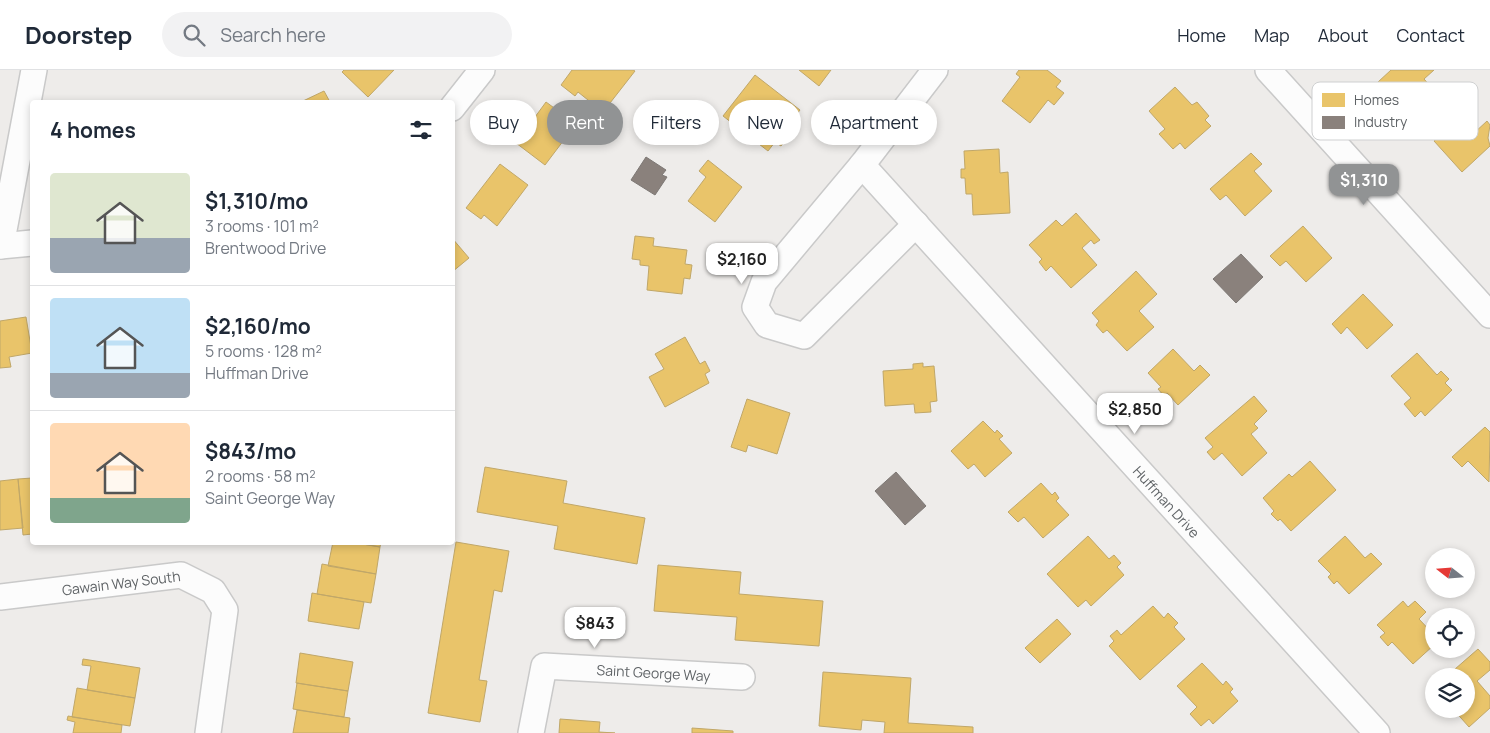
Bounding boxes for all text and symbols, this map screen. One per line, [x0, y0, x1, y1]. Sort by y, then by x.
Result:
search box [162, 12, 512, 57]
text: Doorstep [25, 18, 132, 51]
icon: search [180, 21, 208, 49]
text: Search here [220, 22, 326, 48]
text: Home [1177, 23, 1226, 47]
text: Map [1254, 23, 1290, 47]
text: About [1318, 23, 1368, 47]
text: Contact [1396, 23, 1465, 47]
legend [1312, 82, 1478, 140]
text: Homes [1354, 90, 1399, 109]
chip: Buy [470, 100, 537, 145]
chip: Rent [547, 100, 623, 145]
chip: Filters [633, 100, 719, 145]
chip: New [729, 100, 801, 145]
chip: Apartment [811, 100, 937, 145]
text: Industry [1354, 112, 1408, 131]
text: 4 homes [50, 116, 136, 144]
icon: filters [407, 116, 435, 144]
pin: $1,310 [1323, 164, 1405, 206]
text: $1,310 [1340, 169, 1388, 191]
text: $1,310/mo [205, 187, 308, 215]
icon: home [90, 193, 150, 253]
text: 3 rooms · 101 m² [205, 215, 319, 237]
text: Brentwood Drive [205, 237, 326, 259]
pin: $2,160 [701, 242, 783, 285]
text: $2,160 [717, 248, 767, 270]
text: $2,160/mo [205, 312, 311, 340]
icon: home [90, 318, 150, 378]
text: 5 rooms · 128 m² [205, 340, 322, 362]
text: Huffman Drive [205, 362, 309, 384]
pin: $2,850 [1094, 392, 1176, 435]
text: $2,850 [1108, 398, 1162, 420]
text: $843/mo [205, 437, 296, 465]
icon: home [90, 443, 150, 503]
street label: Huffman Drive [1129, 461, 1204, 541]
text: 2 rooms · 58 m² [205, 465, 316, 487]
text: Saint George Way [205, 487, 335, 509]
north arrow [1425, 548, 1475, 598]
map controls [1425, 548, 1475, 718]
street label: Gawain Way South [61, 566, 181, 599]
pin: $843 [565, 606, 625, 649]
button: locate [1425, 608, 1475, 658]
text: $843 [576, 612, 614, 634]
street label: Saint George Way [596, 659, 712, 685]
button: layers [1425, 668, 1475, 718]

